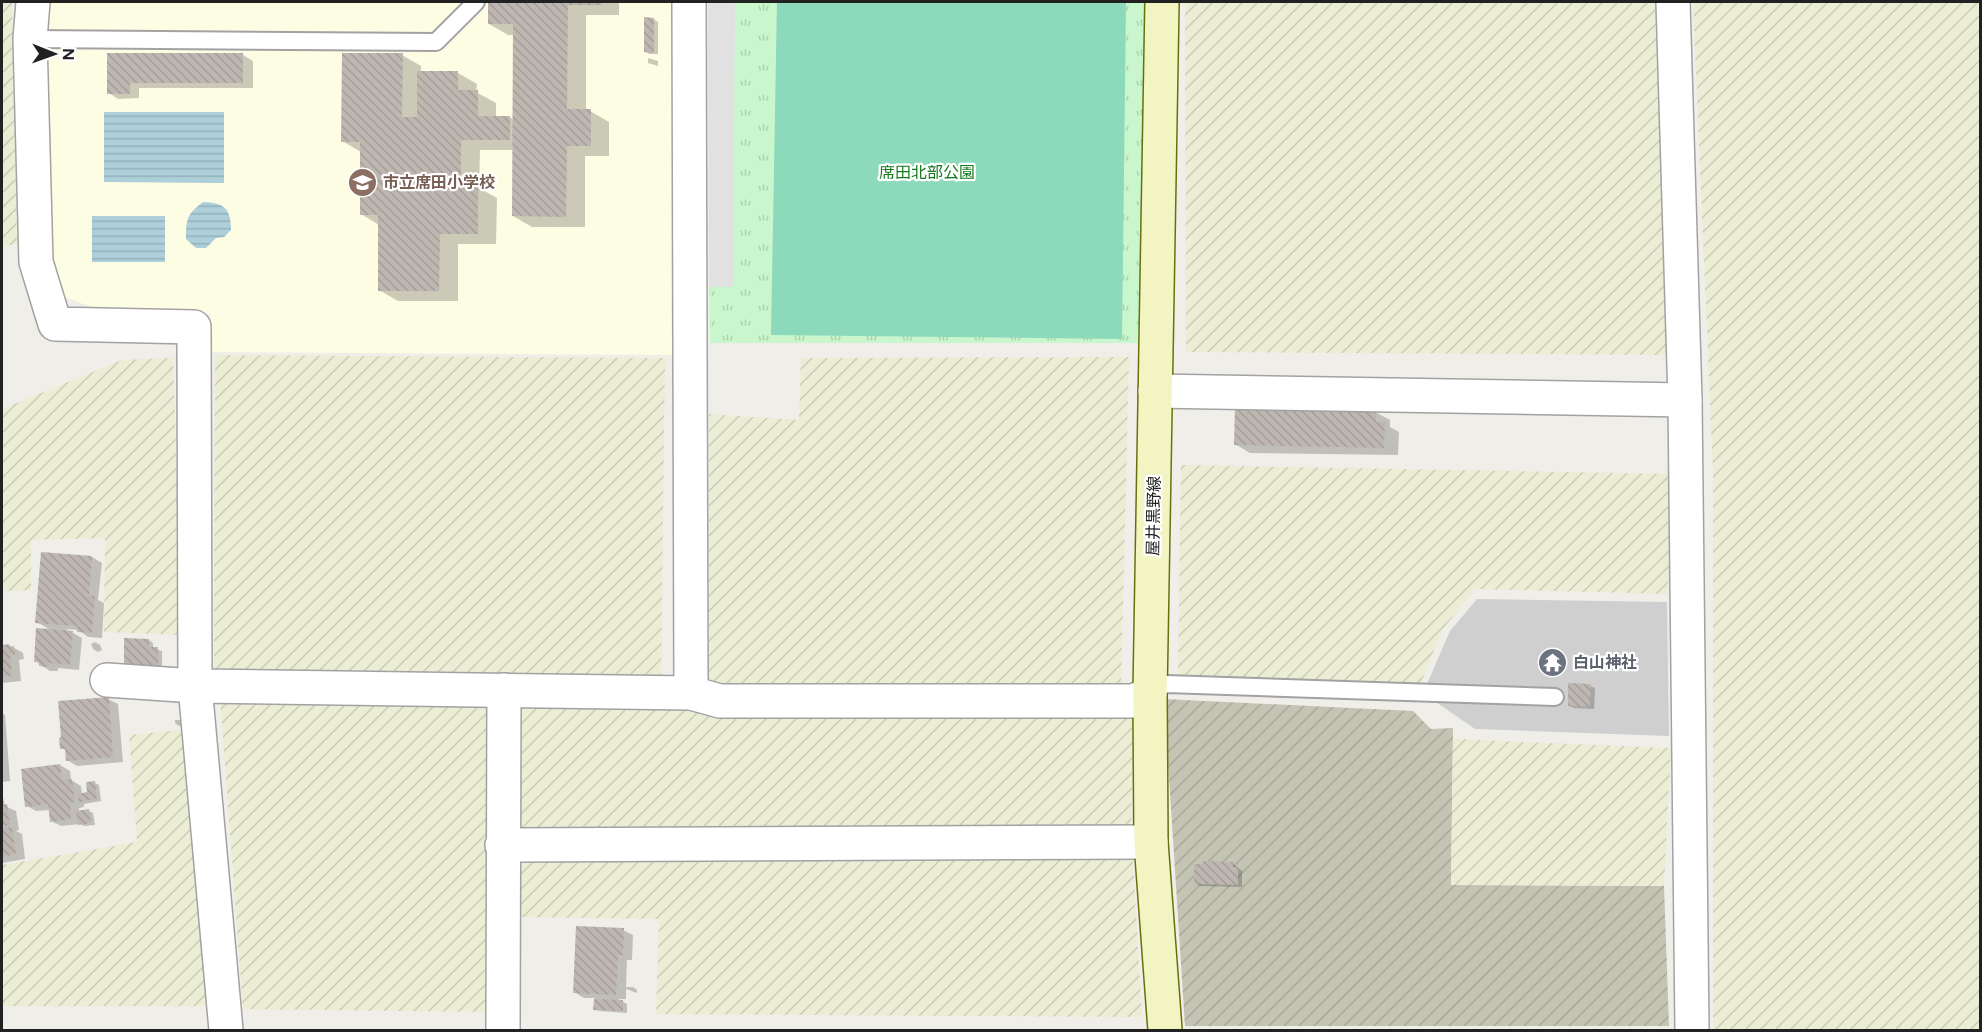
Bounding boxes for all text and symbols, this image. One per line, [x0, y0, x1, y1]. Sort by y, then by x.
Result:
north arrow [24, 24, 84, 84]
text: N [59, 48, 78, 61]
park label: 席田北部公園 [879, 163, 975, 182]
school or university icon: 市立席田小学校 [346, 166, 378, 198]
place label: 市立席田小学校 [383, 173, 495, 192]
street label: 屋井黒野線 [1143, 476, 1164, 556]
temple icon: 白山神社 [1536, 646, 1568, 678]
place label: 白山神社 [1573, 653, 1637, 672]

